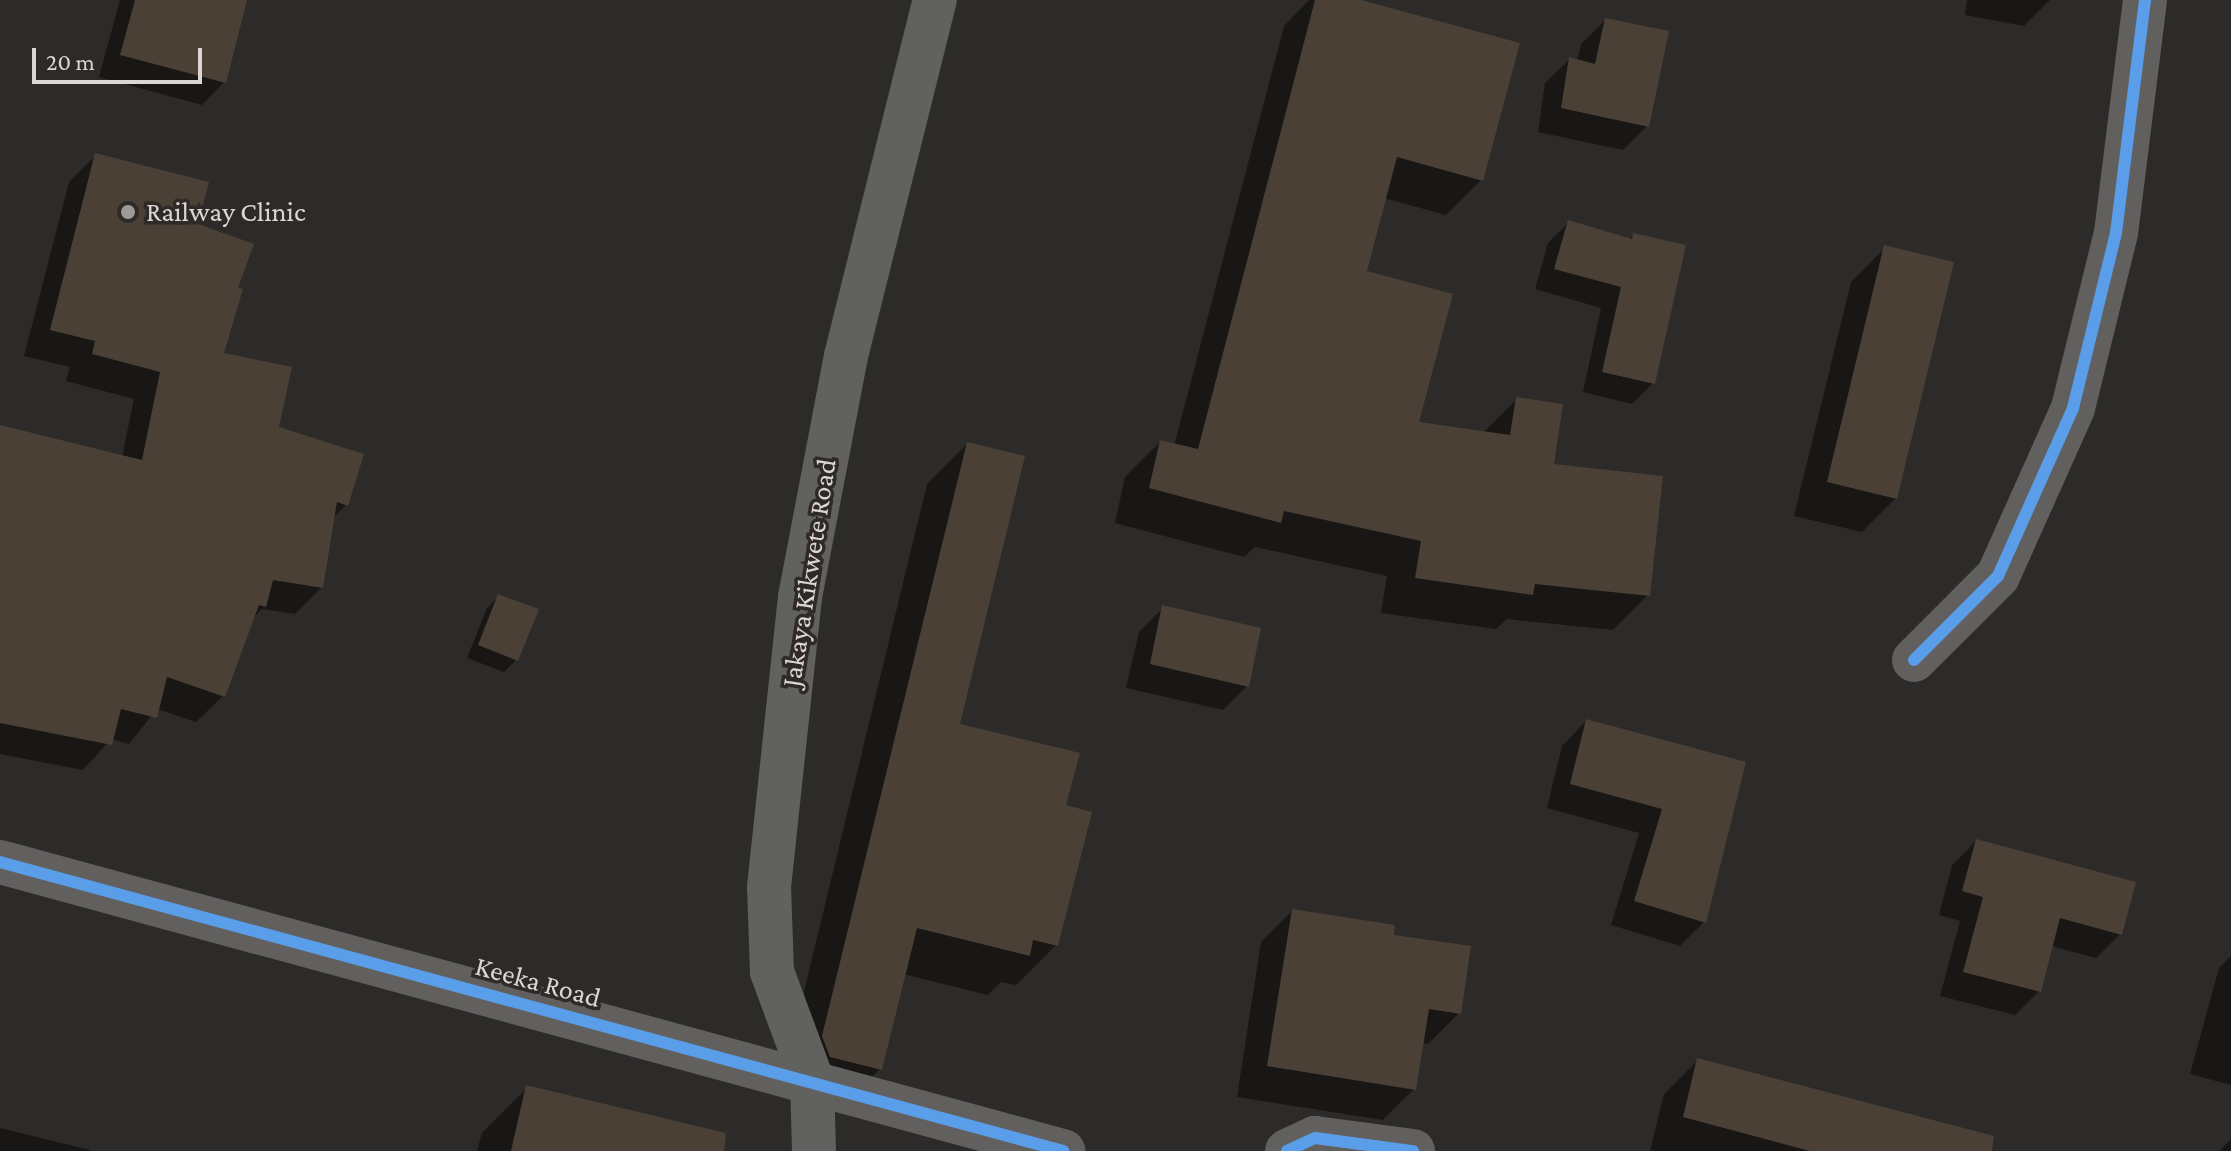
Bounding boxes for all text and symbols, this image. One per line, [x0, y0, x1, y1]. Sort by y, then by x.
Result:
scale bar [36, 32, 206, 82]
text: 20 m [46, 48, 95, 75]
place label: Railway Clinic [146, 195, 306, 229]
marker: Railway Clinic [117, 201, 139, 223]
street label: Jakaya Kikwete Road [774, 456, 844, 690]
street label: Keeka Road [472, 949, 604, 1015]

